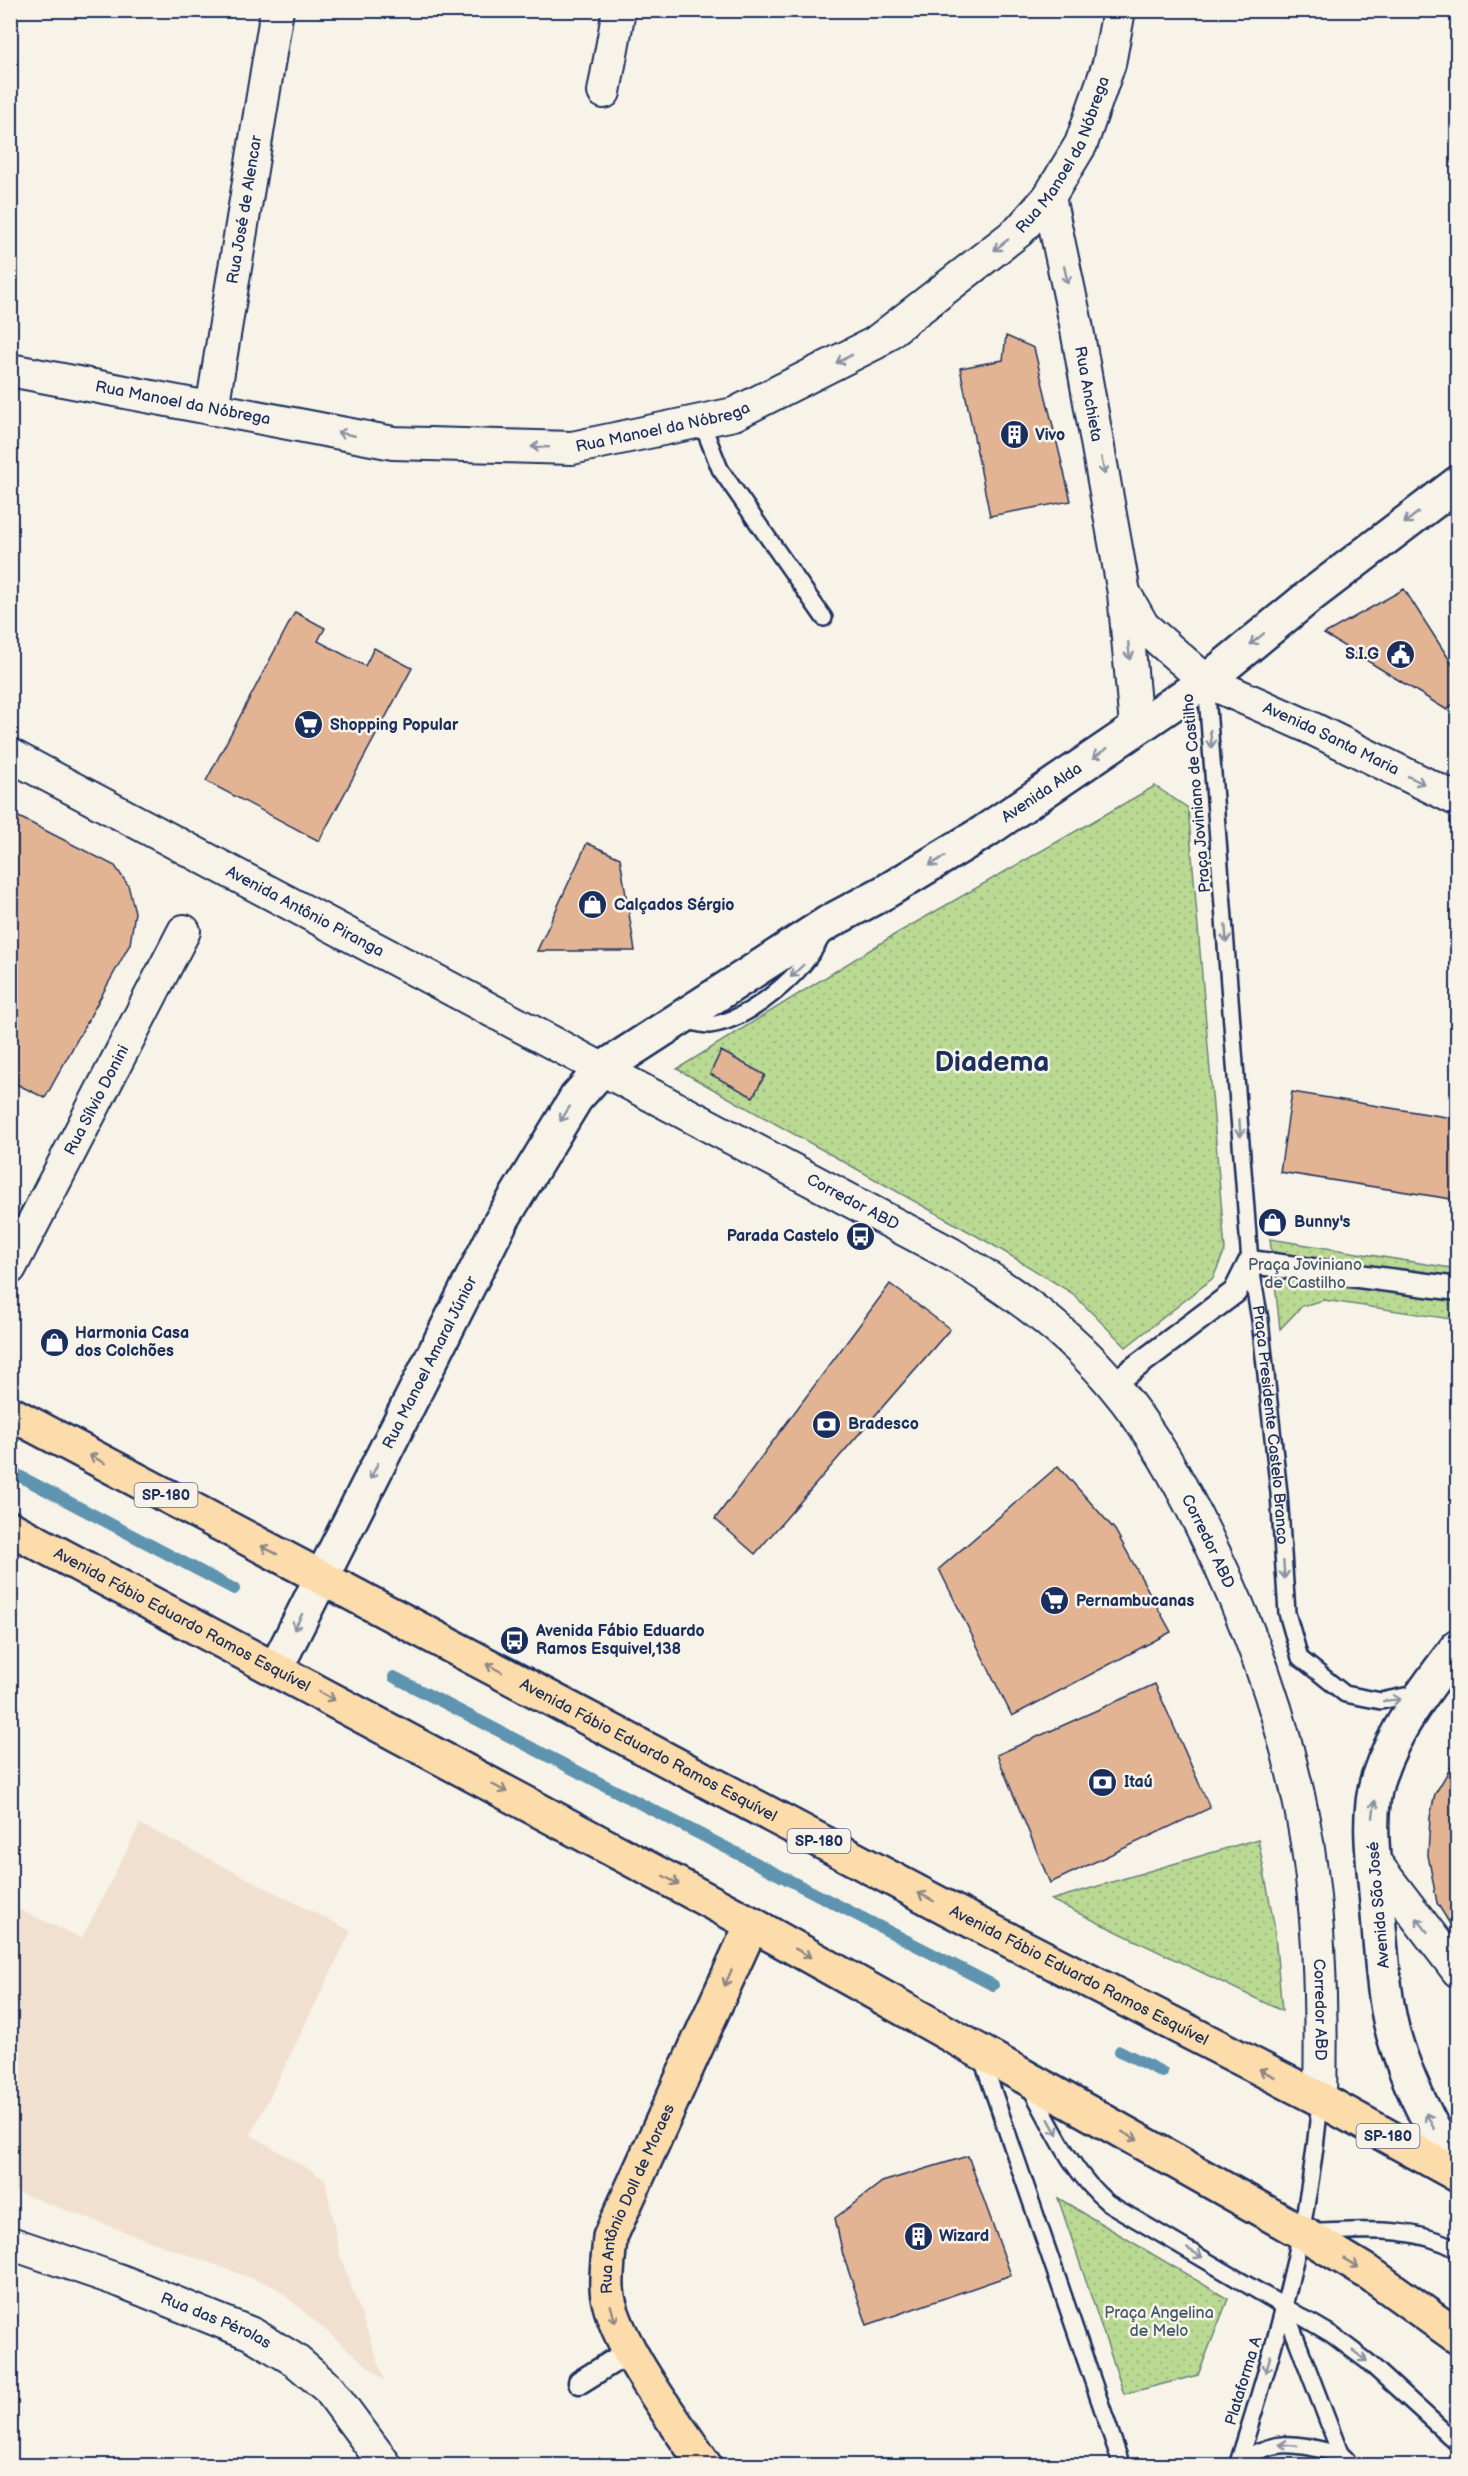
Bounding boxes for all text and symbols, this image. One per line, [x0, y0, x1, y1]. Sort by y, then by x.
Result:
street label: Rua Manoel da Nóbrega [1012, 74, 1113, 237]
street label: Rua José de Alencar [223, 134, 266, 285]
one-way arrow [994, 238, 1010, 251]
one-way arrow [1061, 265, 1072, 284]
street label: Rua Anchieta [1071, 345, 1106, 443]
one-way arrow [836, 354, 854, 365]
street label: Rua Manoel da Nóbrega [94, 377, 272, 429]
street label: Rua Manoel da Nóbrega [574, 398, 753, 456]
building icon: Vivo [998, 419, 1030, 451]
place label: Vivo [1035, 426, 1065, 445]
one-way arrow [336, 428, 356, 439]
one-way arrow [530, 441, 550, 452]
one-way arrow [1098, 456, 1109, 476]
one-way arrow [1403, 512, 1419, 525]
one-way arrow [1250, 632, 1266, 645]
public building icon: S.I.G [1384, 638, 1416, 670]
one-way arrow [1124, 641, 1135, 660]
place label: S.I.G [1345, 645, 1379, 664]
street label: Praça Joviniano de Castilho [1179, 693, 1215, 893]
street label: Avenida Santa Maria [1260, 698, 1402, 779]
supermarket icon: Shopping Popular [293, 709, 325, 741]
place label: Shopping Popular [330, 716, 459, 735]
one-way arrow [1206, 729, 1217, 749]
one-way arrow [1092, 747, 1108, 759]
street label: Avenida Alda [998, 759, 1086, 827]
one-way arrow [1407, 775, 1425, 786]
one-way arrow [929, 855, 946, 867]
street label: Avenida Antônio Piranga [223, 862, 387, 961]
shop icon: Calçados Sérgio [577, 889, 609, 921]
place label: Calçados Sérgio [614, 896, 734, 915]
one-way arrow [1221, 923, 1232, 943]
one-way arrow [789, 963, 804, 978]
street label: Rua Sílvio Donini [60, 1042, 133, 1158]
district label: Diadema [935, 1046, 1049, 1079]
one-way arrow [559, 1105, 571, 1122]
one-way arrow [1235, 1118, 1246, 1138]
street label: Corredor ABD [803, 1170, 902, 1234]
shop icon: Bunny's [1257, 1206, 1289, 1238]
place label: Bunny's [1294, 1213, 1350, 1232]
bus stop icon: Parada Castelo [844, 1220, 876, 1252]
place label: Parada Castelo [727, 1227, 839, 1246]
park label: Praça Joviniano de Castilho [1248, 1256, 1362, 1293]
street label: Rua Manoel Amaral Júnior [378, 1273, 481, 1452]
street label: Praça Presidente Castelo Branco [1248, 1304, 1292, 1545]
place label: Harmonia Casa dos Colchões [75, 1324, 189, 1361]
shop icon: Harmonia Casa dos Colchões [38, 1326, 70, 1358]
bank icon: Bradesco [811, 1408, 843, 1440]
place label: Bradesco [848, 1415, 919, 1434]
one-way arrow [89, 1453, 106, 1465]
one-way arrow [368, 1461, 380, 1479]
road number: SP-180 [134, 1483, 198, 1507]
street label: Corredor ABD [1177, 1491, 1239, 1591]
street label: Avenida Fábio Eduardo Ramos Esquível [51, 1544, 314, 1696]
one-way arrow [261, 1544, 279, 1556]
one-way arrow [1279, 1560, 1290, 1580]
supermarket icon: Pernambucanas [1039, 1585, 1071, 1617]
place label: Pernambucanas [1076, 1592, 1195, 1611]
one-way arrow [292, 1613, 304, 1631]
place label: Avenida Fábio Eduardo Ramos Esquivel,138 [535, 1622, 705, 1659]
bus stop icon: Avenida Fábio Eduardo Ramos Esquivel,138 [499, 1624, 531, 1656]
one-way arrow [485, 1662, 503, 1673]
street label: Avenida Fábio Eduardo Ramos Esquível [517, 1675, 780, 1826]
one-way arrow [318, 1690, 335, 1702]
one-way arrow [1382, 1694, 1402, 1705]
bank icon: Itaú [1087, 1766, 1119, 1798]
place label: Itaú [1124, 1773, 1153, 1792]
one-way arrow [490, 1782, 507, 1794]
one-way arrow [1369, 1800, 1380, 1820]
road number: SP-180 [788, 1829, 850, 1853]
street label: Avenida São José [1364, 1840, 1394, 1969]
one-way arrow [661, 1875, 679, 1886]
one-way arrow [918, 1891, 935, 1903]
street label: Avenida Fábio Eduardo Ramos Esquível [946, 1902, 1211, 2050]
one-way arrow [1415, 1917, 1428, 1933]
one-way arrow [794, 1947, 811, 1959]
street label: Corredor ABD [1309, 1958, 1330, 2061]
one-way arrow [722, 1968, 733, 1986]
one-way arrow [1259, 2067, 1277, 2078]
street label: Rua Antônio Doll de Moraes [597, 2101, 679, 2294]
one-way arrow [1423, 2113, 1435, 2131]
one-way arrow [1047, 2118, 1059, 2135]
road number: SP-180 [1356, 2124, 1420, 2148]
one-way arrow [1121, 2130, 1138, 2142]
building icon: Wizard [902, 2220, 934, 2252]
place label: Wizard [939, 2227, 989, 2246]
one-way arrow [1186, 2247, 1203, 2259]
one-way arrow [1342, 2257, 1359, 2269]
street label: Rua das Pérolas [158, 2289, 275, 2353]
one-way arrow [608, 2304, 619, 2323]
park label: Praça Angelina de Melo [1104, 2304, 1214, 2341]
street label: Plataforma A [1222, 2334, 1267, 2428]
one-way arrow [1352, 2349, 1368, 2362]
one-way arrow [1262, 2354, 1273, 2373]
one-way arrow [1279, 2439, 1299, 2450]

